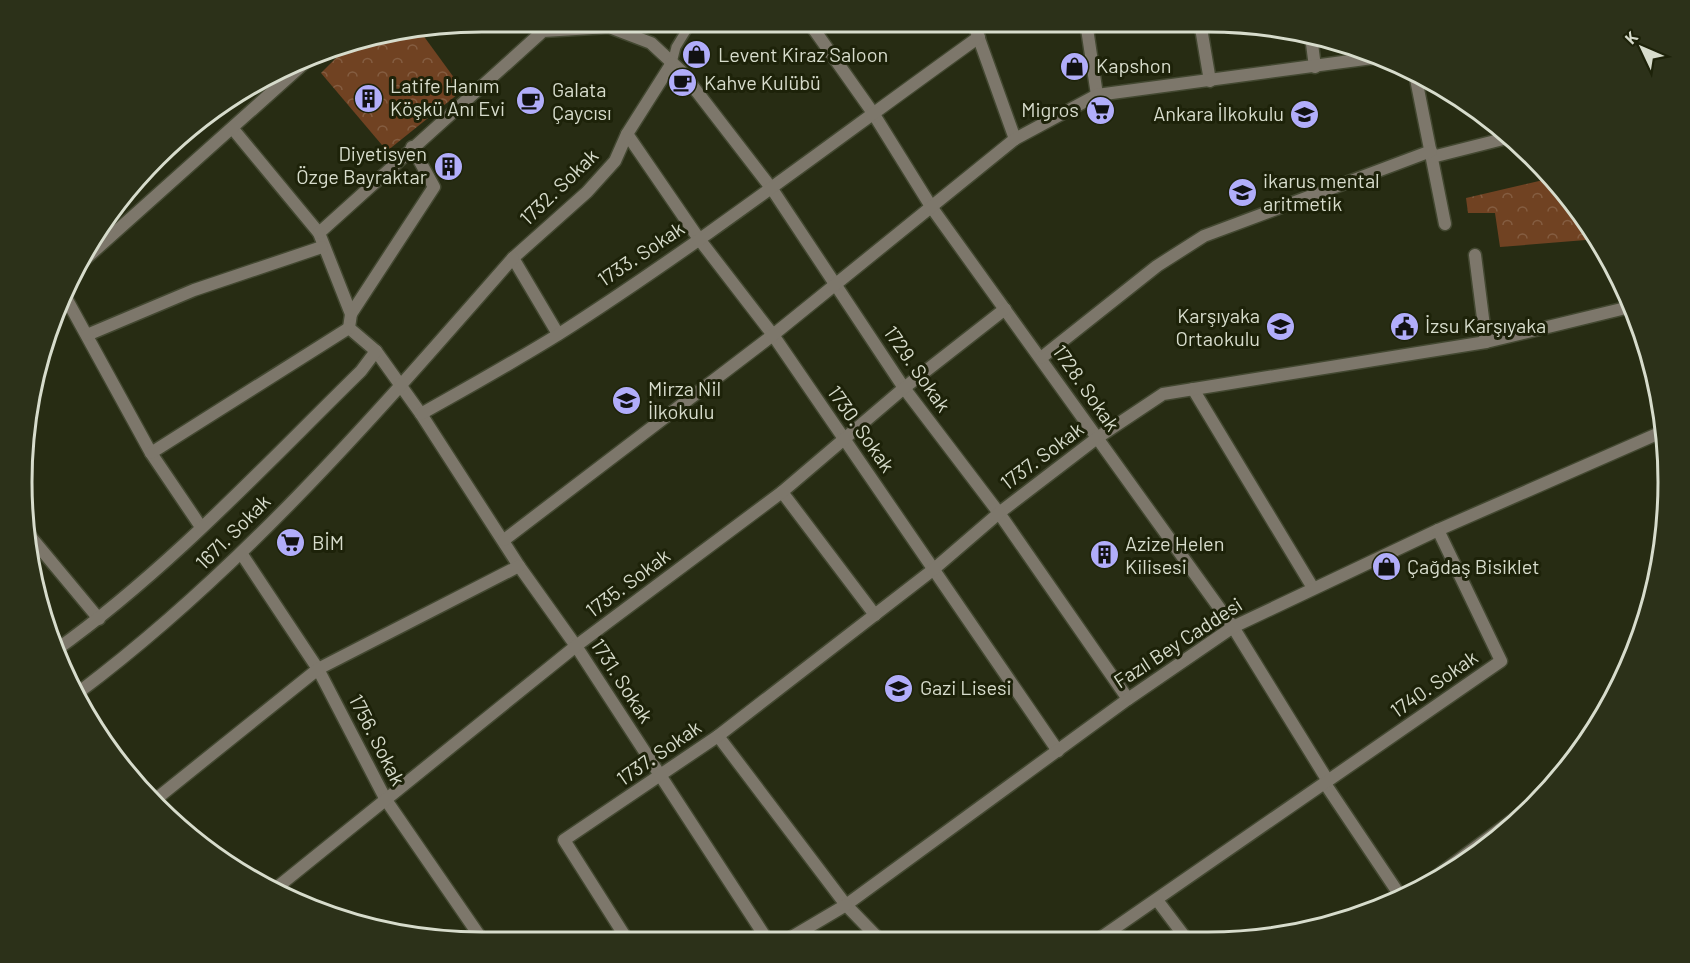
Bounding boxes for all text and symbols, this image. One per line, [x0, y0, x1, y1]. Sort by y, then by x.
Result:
north arrow [1612, 18, 1672, 78]
text: K [1621, 27, 1641, 47]
shop icon: Levent Kiraz Saloon [681, 39, 713, 71]
place label: Levent Kiraz Saloon [718, 42, 888, 66]
shop icon: Kapshon [1059, 50, 1091, 82]
place label: Kapshon [1096, 53, 1171, 77]
cafe icon: Kahve Kulübü [667, 67, 699, 99]
place label: Kahve Kulübü [704, 70, 821, 94]
place label: Latife Hanım Köşkü Anı Evi [390, 73, 505, 120]
place label: Galata Çaycısı [552, 77, 611, 124]
building icon: Latife Hanım Köşkü Anı Evi [353, 82, 385, 114]
cafe icon: Galata Çaycısı [515, 85, 547, 117]
supermarket icon: Migros [1084, 94, 1116, 126]
place label: Migros [1021, 97, 1079, 121]
school or university icon: Ankara İlkokulu [1289, 98, 1321, 130]
place label: Ankara İlkokulu [1153, 101, 1284, 125]
place label: Diyetisyen Özge Bayraktar [296, 141, 427, 188]
street label: 1732. Sokak [514, 143, 603, 230]
building icon: Diyetisyen Özge Bayraktar [432, 150, 464, 182]
place label: ikarus mental aritmetik [1263, 168, 1380, 215]
school or university icon: ikarus mental aritmetik [1226, 177, 1258, 209]
street label: 1733. Sokak [593, 215, 688, 291]
place label: Karşıyaka Ortaokulu [1176, 303, 1260, 350]
public building icon: İzsu Karşıyaka [1388, 310, 1420, 342]
school or university icon: Karşıyaka Ortaokulu [1265, 311, 1297, 343]
place label: İzsu Karşıyaka [1425, 313, 1546, 337]
street label: 1729. Sokak [879, 321, 956, 416]
street label: 1728. Sokak [1048, 340, 1125, 435]
place label: Mirza Nil İlkokulu [648, 376, 721, 423]
street label: 1730. Sokak [823, 380, 900, 476]
school or university icon: Mirza Nil İlkokulu [611, 385, 643, 417]
street label: 1737. Sokak [995, 416, 1088, 494]
street label: 1671. Sokak [190, 489, 275, 574]
supermarket icon: BİM [275, 527, 307, 559]
place label: BİM [312, 530, 344, 554]
place label: Azize Helen Kilisesi [1125, 531, 1224, 578]
building icon: Azize Helen Kilisesi [1088, 539, 1120, 571]
street label: 1735. Sokak [581, 543, 674, 622]
shop icon: Çağdaş Bisiklet [1370, 551, 1402, 583]
place label: Çağdaş Bisiklet [1407, 554, 1540, 578]
street label: Fazıl Bey Caddesi [1109, 592, 1246, 693]
street label: 1731. Sokak [587, 634, 659, 727]
street label: 1740. Sokak [1385, 644, 1482, 722]
school or university icon: Gazi Lisesi [883, 672, 915, 704]
place label: Gazi Lisesi [920, 675, 1012, 699]
street label: 1756. Sokak [345, 690, 411, 789]
street label: 1737. Sokak [612, 714, 705, 790]

